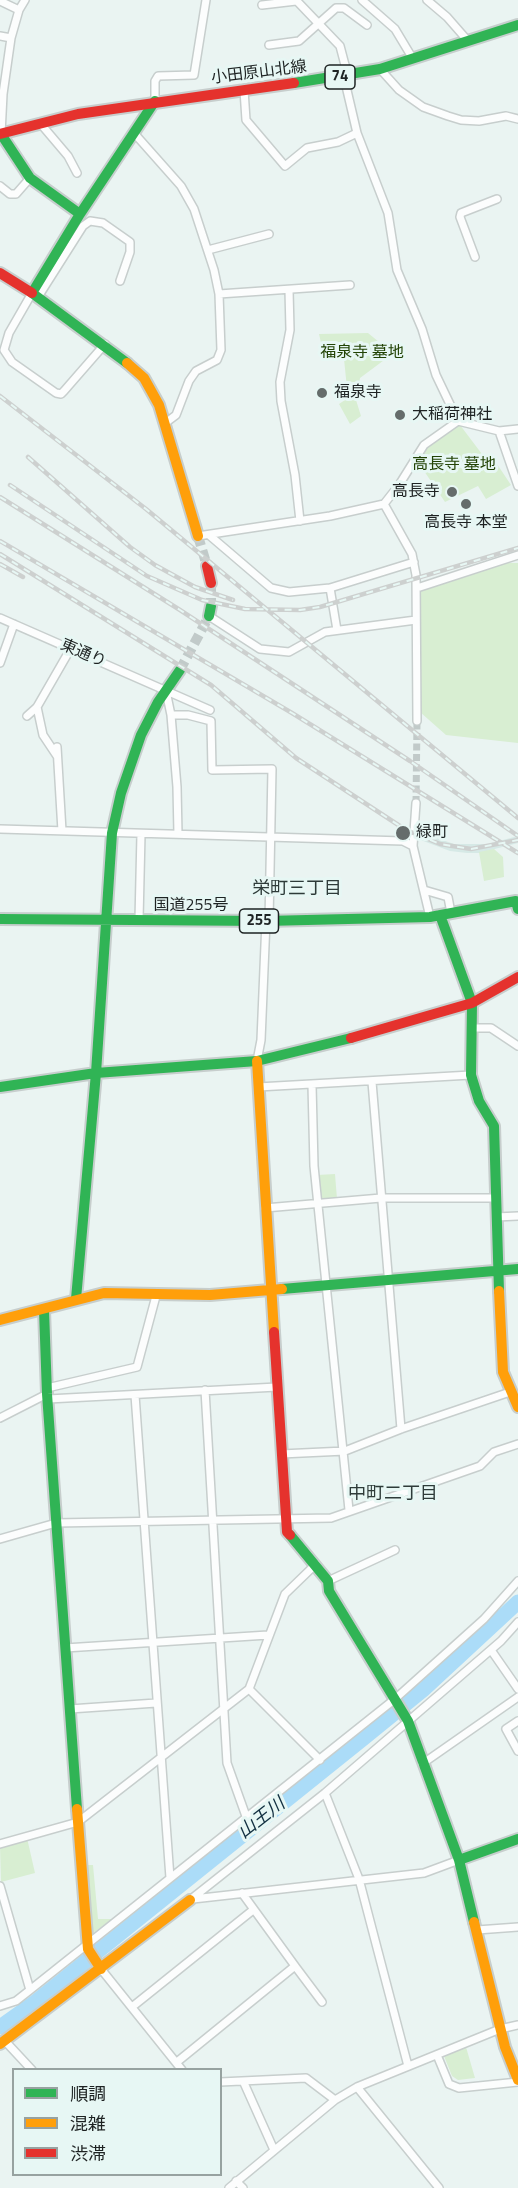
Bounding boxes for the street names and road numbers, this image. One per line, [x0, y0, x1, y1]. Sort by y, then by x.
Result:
street label: 小田原山北線 [210, 58, 308, 88]
road number: 74 [325, 65, 355, 89]
street label: 東通り [57, 636, 109, 672]
street label: 国道255号 [154, 896, 228, 916]
road number: 255 [240, 909, 278, 933]

